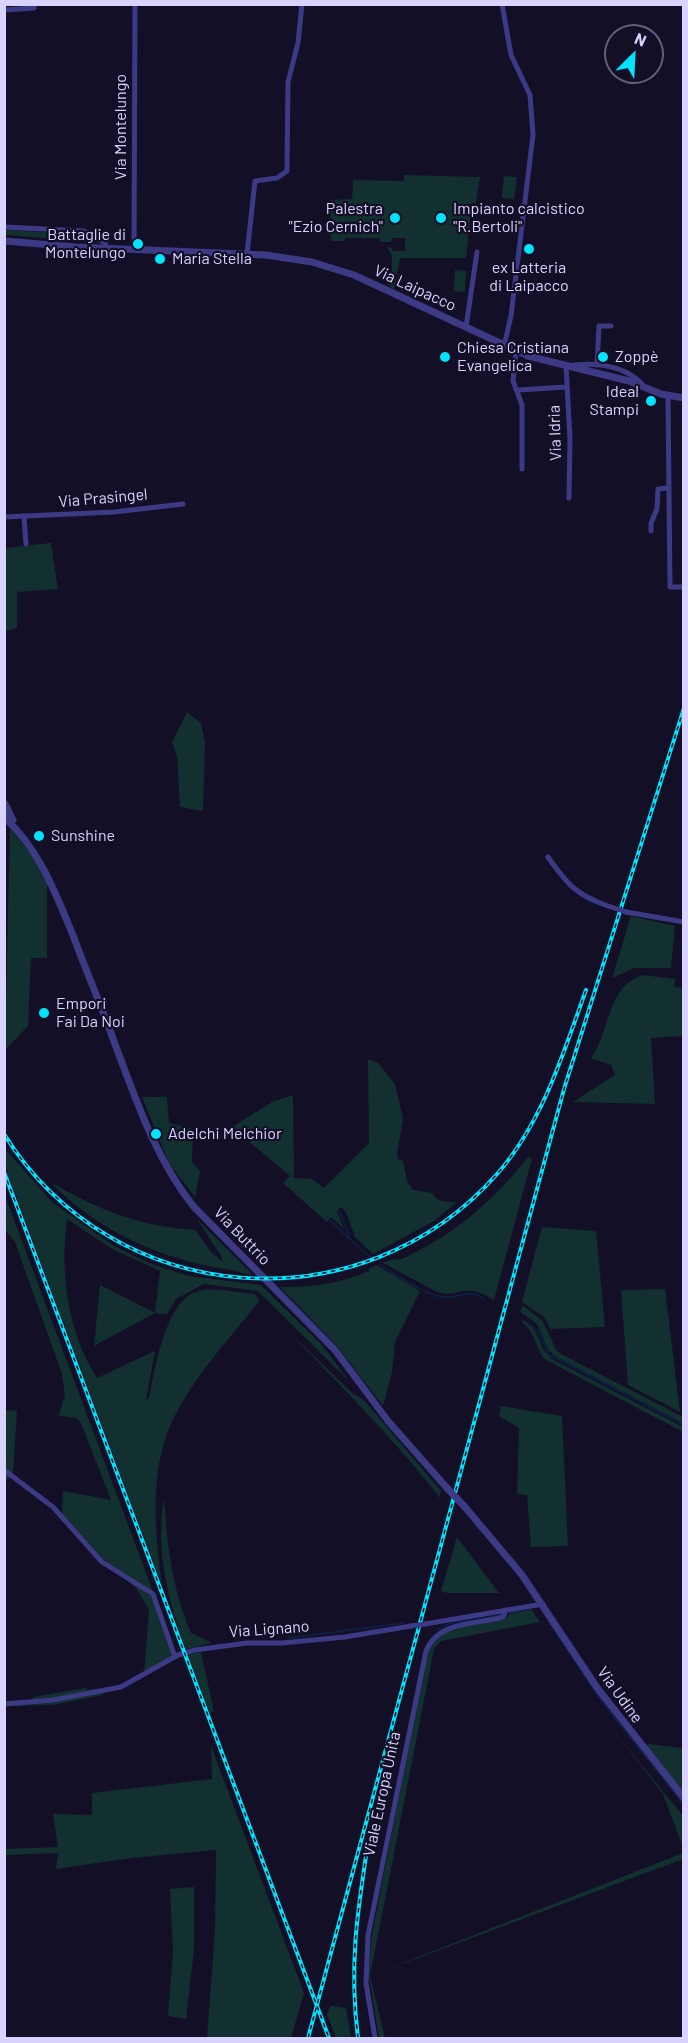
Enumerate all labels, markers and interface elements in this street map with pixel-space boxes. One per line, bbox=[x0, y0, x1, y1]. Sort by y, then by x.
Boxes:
north arrow bbox=[604, 24, 664, 84]
text: N bbox=[632, 28, 649, 50]
street label: Via Montelungo bbox=[111, 74, 131, 180]
place label: Palestra "Ezio Cernich" bbox=[289, 199, 383, 237]
place label: Impianto calcistico "R.Bertoli" bbox=[453, 199, 585, 237]
marker: Palestra "Ezio Cernich" bbox=[388, 211, 402, 225]
marker: Impianto calcistico "R.Bertoli" bbox=[434, 211, 448, 225]
place label: Battaglie di Montelungo bbox=[45, 225, 126, 263]
marker: Battaglie di Montelungo bbox=[131, 237, 145, 251]
marker: ex Latteria di Laipacco bbox=[522, 242, 536, 256]
place label: Maria Stella bbox=[172, 249, 252, 269]
marker: Maria Stella bbox=[153, 252, 167, 266]
place label: ex Latteria di Laipacco bbox=[489, 258, 569, 296]
street label: Via Laipacco bbox=[371, 261, 459, 315]
place label: Chiesa Cristiana Evangelica bbox=[457, 338, 569, 376]
place label: Zoppè bbox=[615, 347, 659, 367]
marker: Chiesa Cristiana Evangelica bbox=[438, 350, 452, 364]
marker: Zoppè bbox=[596, 350, 610, 364]
place label: Ideal Stampi bbox=[590, 382, 639, 420]
marker: Ideal Stampi bbox=[644, 394, 658, 408]
street label: Via Idria bbox=[544, 405, 566, 461]
street label: Via Prasingel bbox=[58, 485, 148, 511]
place label: Sunshine bbox=[51, 826, 115, 846]
marker: Sunshine bbox=[32, 829, 46, 843]
place label: Empori Fai Da Noi bbox=[56, 994, 125, 1032]
marker: Empori Fai Da Noi bbox=[37, 1006, 51, 1020]
place label: Adelchi Melchior bbox=[168, 1124, 282, 1144]
marker: Adelchi Melchior bbox=[149, 1127, 163, 1141]
street label: Via Buttrio bbox=[210, 1203, 274, 1269]
street label: Via Lignano bbox=[228, 1617, 310, 1641]
street label: Via Udine bbox=[593, 1663, 647, 1727]
street label: Viale Europa Unita bbox=[359, 1730, 405, 1858]

